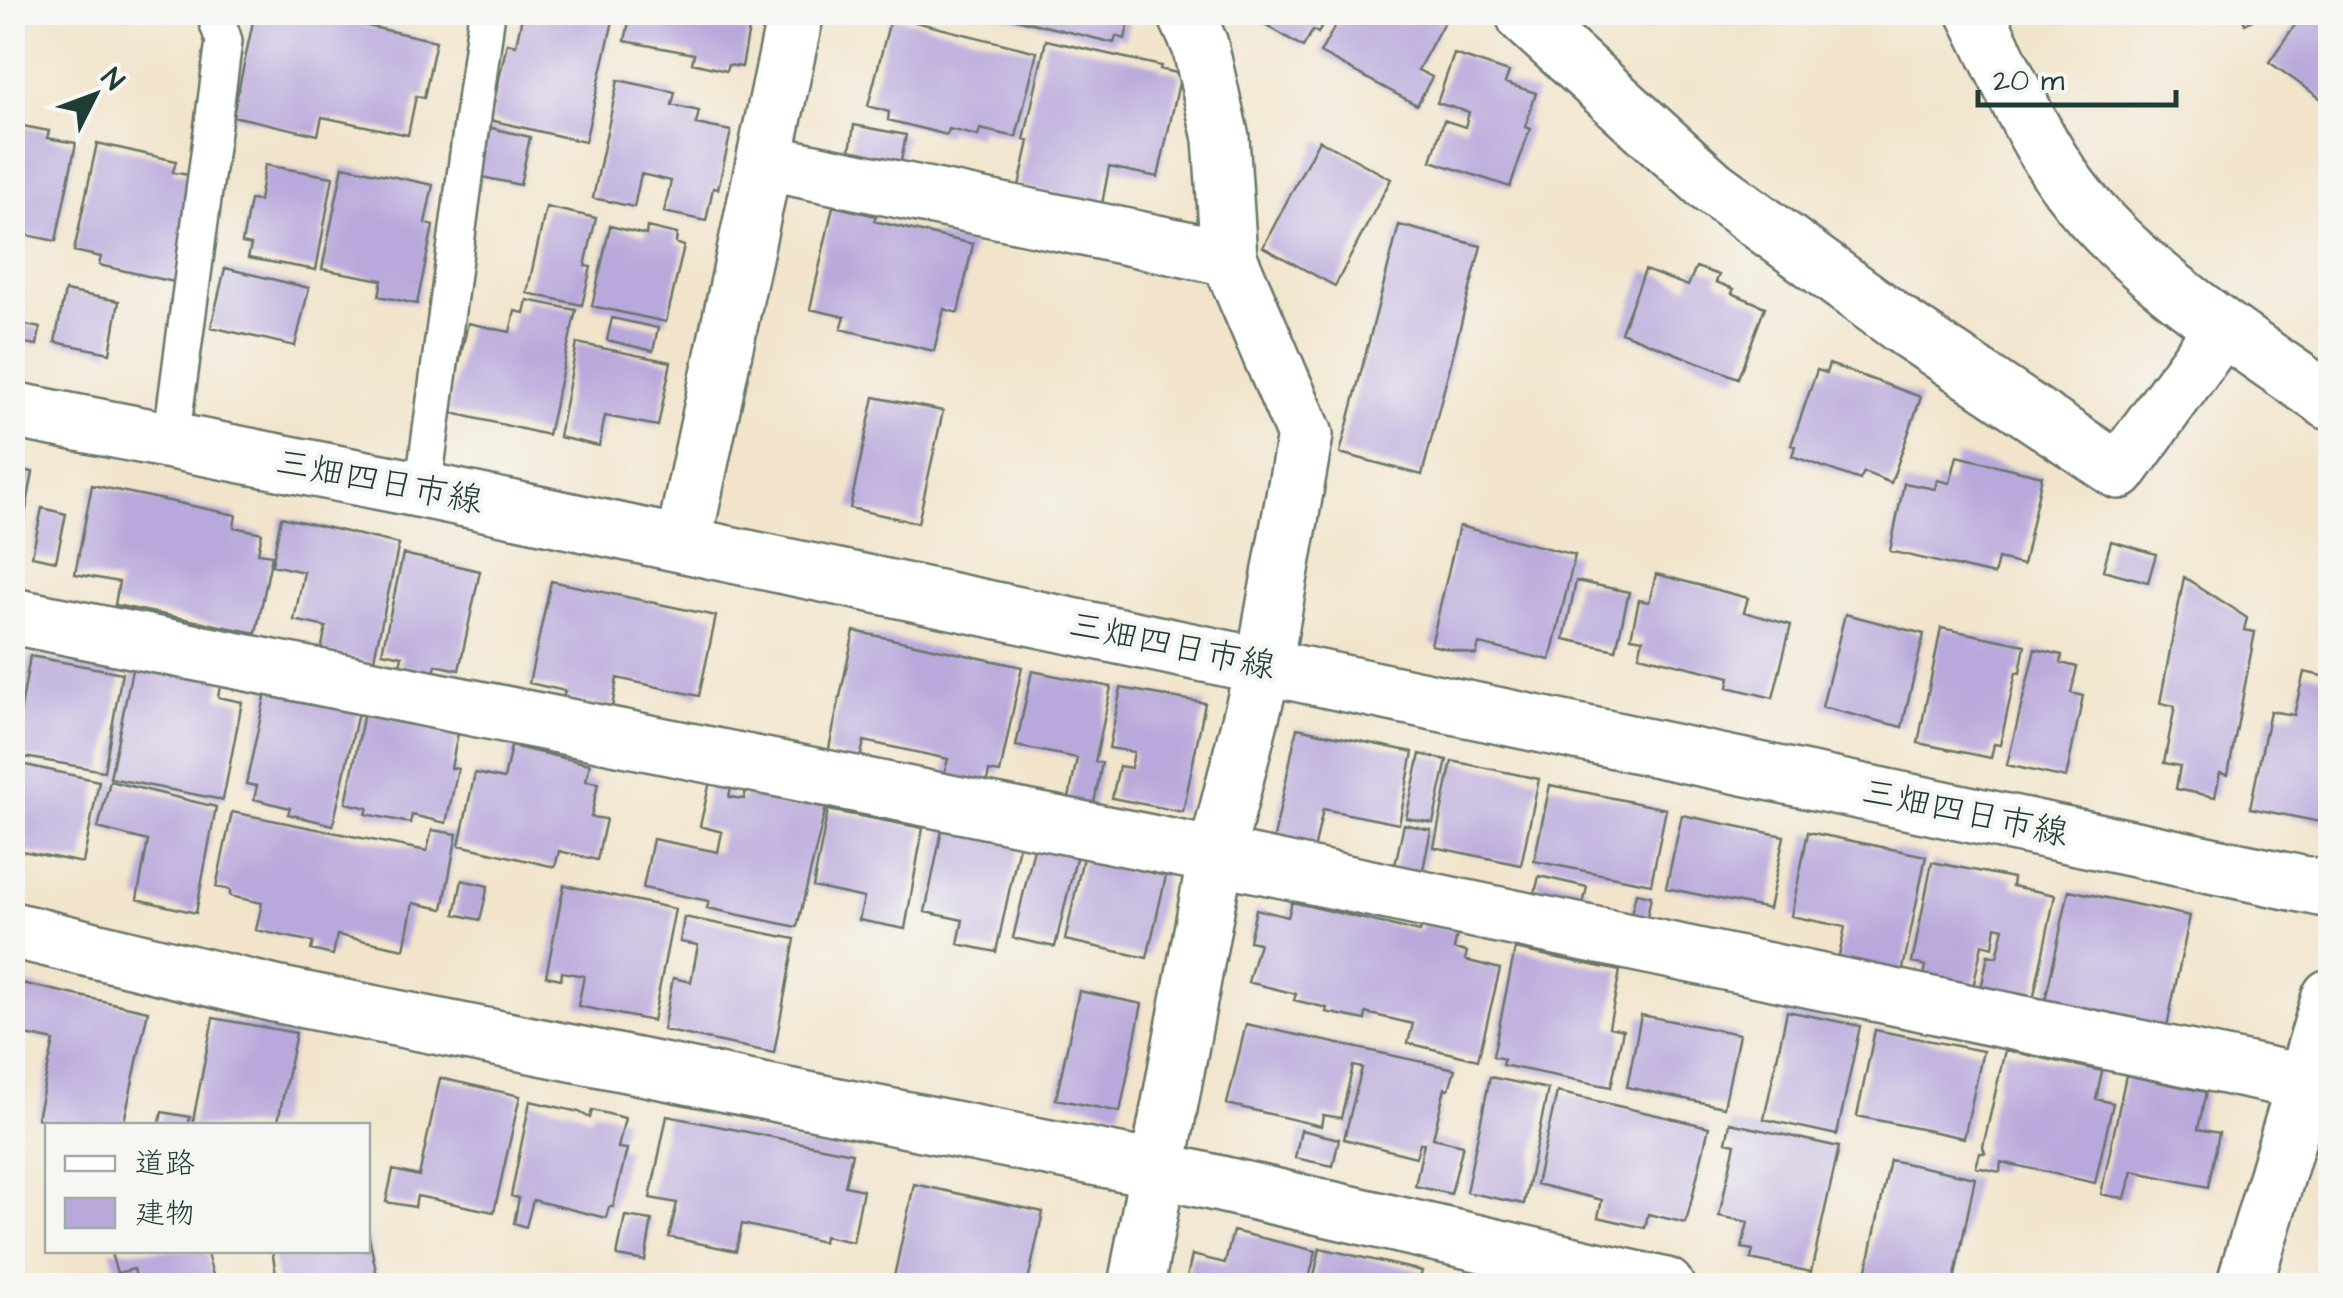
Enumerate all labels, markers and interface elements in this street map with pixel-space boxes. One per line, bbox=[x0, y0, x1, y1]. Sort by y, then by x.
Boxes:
north arrow bbox=[45, 45, 145, 145]
scale bar bbox=[1978, 45, 2176, 107]
text: N bbox=[92, 60, 133, 99]
text: 20 m bbox=[1993, 60, 2065, 102]
street label: 三畑四日市線 bbox=[271, 438, 487, 526]
street label: 三畑四日市線 bbox=[1064, 600, 1280, 692]
street label: 三畑四日市線 bbox=[1857, 767, 2073, 859]
legend bbox=[45, 1123, 370, 1253]
text: 道路 bbox=[135, 1143, 195, 1185]
text: 建物 bbox=[135, 1193, 195, 1235]

